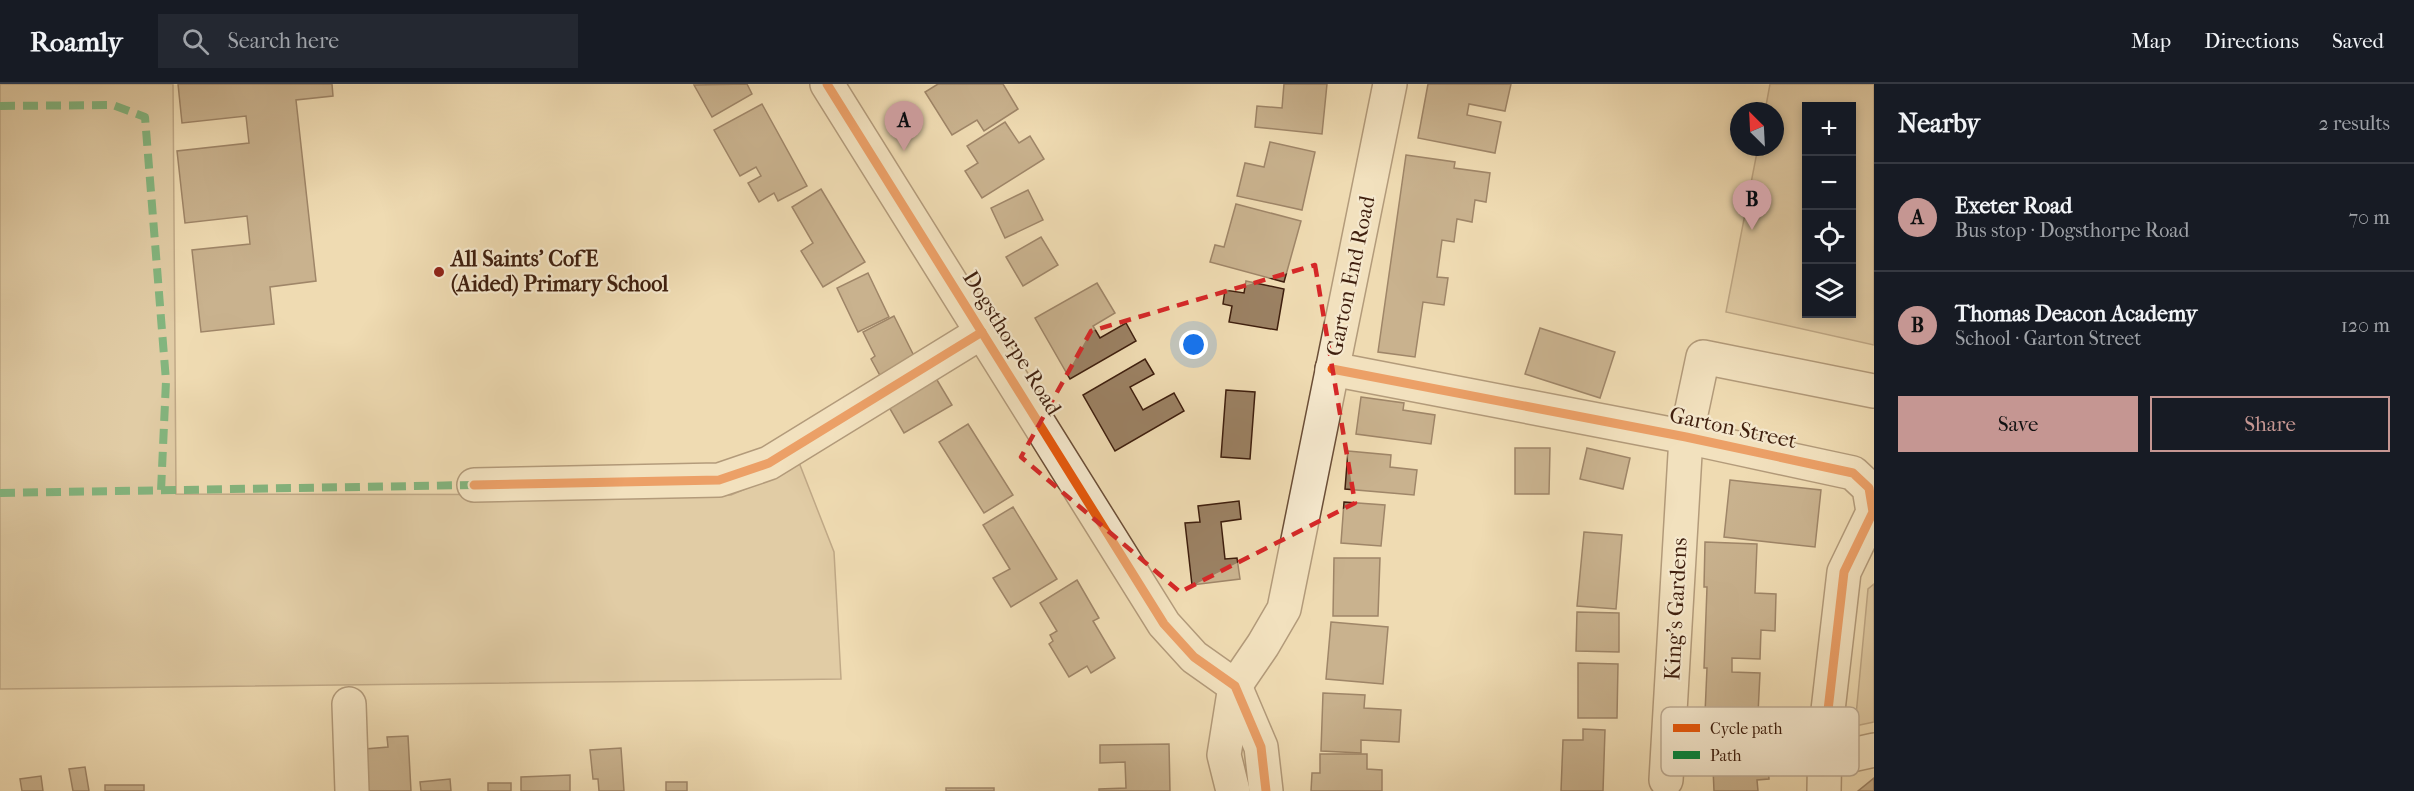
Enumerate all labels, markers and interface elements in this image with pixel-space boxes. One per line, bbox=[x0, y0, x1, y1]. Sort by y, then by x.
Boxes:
search box bbox=[158, 14, 578, 68]
text: Roamly bbox=[30, 25, 122, 58]
icon: search bbox=[179, 25, 212, 58]
text: Search here bbox=[227, 28, 339, 54]
text: Map bbox=[2131, 29, 2171, 53]
text: Directions bbox=[2204, 29, 2299, 53]
text: Saved bbox=[2332, 29, 2384, 53]
pin: A bbox=[884, 101, 924, 151]
north arrow bbox=[1730, 102, 1784, 156]
map controls bbox=[1802, 102, 1856, 318]
button: + bbox=[1802, 102, 1856, 156]
text: Nearby bbox=[1898, 108, 1980, 139]
text: 2 results bbox=[2319, 112, 2390, 135]
button: − bbox=[1802, 156, 1856, 210]
pin: B bbox=[1732, 180, 1772, 230]
street label: Garton End Road bbox=[1321, 192, 1381, 359]
text: Exeter Road bbox=[1955, 193, 2072, 219]
text: A bbox=[1911, 206, 1924, 229]
text: 70 m bbox=[2348, 206, 2390, 229]
button: locate bbox=[1802, 210, 1856, 264]
text: Bus stop · Dogsthorpe Road bbox=[1955, 219, 2189, 242]
place label: All Saints' CofE (Aided) Primary School bbox=[449, 246, 669, 297]
button: layers bbox=[1802, 264, 1856, 318]
marker: All Saints' CofE (Aided) Primary School bbox=[432, 265, 446, 279]
street label: Dogsthorpe Road bbox=[957, 266, 1067, 421]
text: Thomas Deacon Academy bbox=[1955, 301, 2197, 327]
text: B bbox=[1911, 314, 1924, 337]
text: 120 m bbox=[2341, 314, 2390, 337]
text: School · Garton Street bbox=[1955, 327, 2141, 350]
your location bbox=[1179, 330, 1208, 359]
button: Save bbox=[1898, 396, 2138, 452]
button: Share bbox=[2150, 396, 2390, 452]
street label: Garton Street bbox=[1667, 402, 1799, 454]
street label: King's Gardens bbox=[1659, 537, 1693, 681]
legend bbox=[1661, 707, 1859, 776]
text: Cycle path bbox=[1710, 719, 1782, 738]
text: Path bbox=[1710, 746, 1742, 765]

